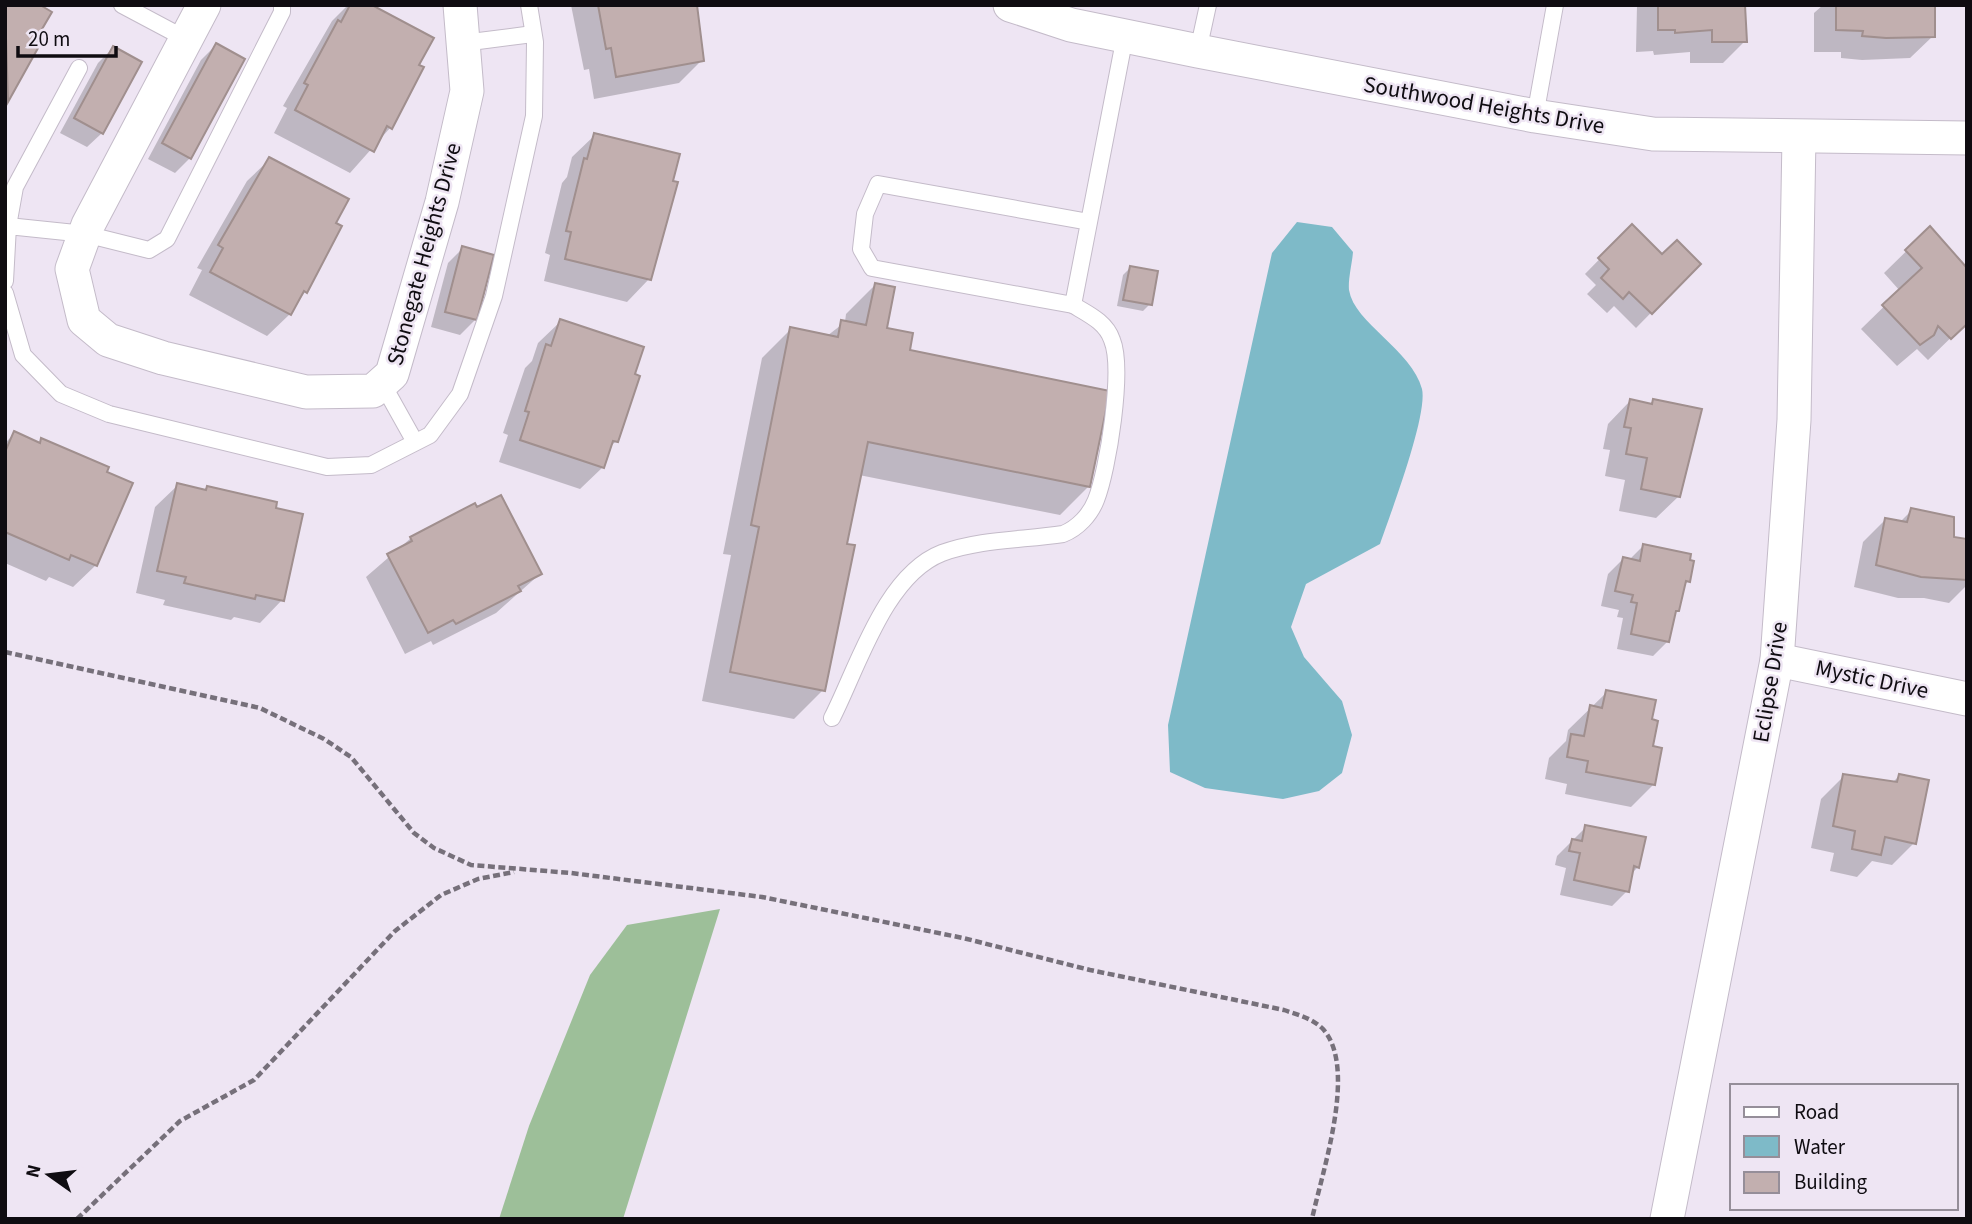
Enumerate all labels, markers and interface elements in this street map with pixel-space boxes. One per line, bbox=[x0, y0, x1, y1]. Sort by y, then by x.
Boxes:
scale bar bbox=[18, 14, 116, 58]
text: 20 m bbox=[28, 24, 70, 54]
street label: Southwood Heights Drive bbox=[1361, 68, 1607, 142]
street label: Stonegate Heights Drive bbox=[378, 139, 470, 369]
street label: Eclipse Drive bbox=[1744, 619, 1796, 745]
street label: Mystic Drive bbox=[1812, 651, 1932, 707]
legend bbox=[1730, 1084, 1958, 1210]
text: Road bbox=[1794, 1097, 1839, 1127]
text: Water bbox=[1794, 1132, 1846, 1162]
north arrow bbox=[14, 1140, 84, 1210]
text: N bbox=[19, 1162, 49, 1181]
text: Building bbox=[1794, 1167, 1868, 1197]

